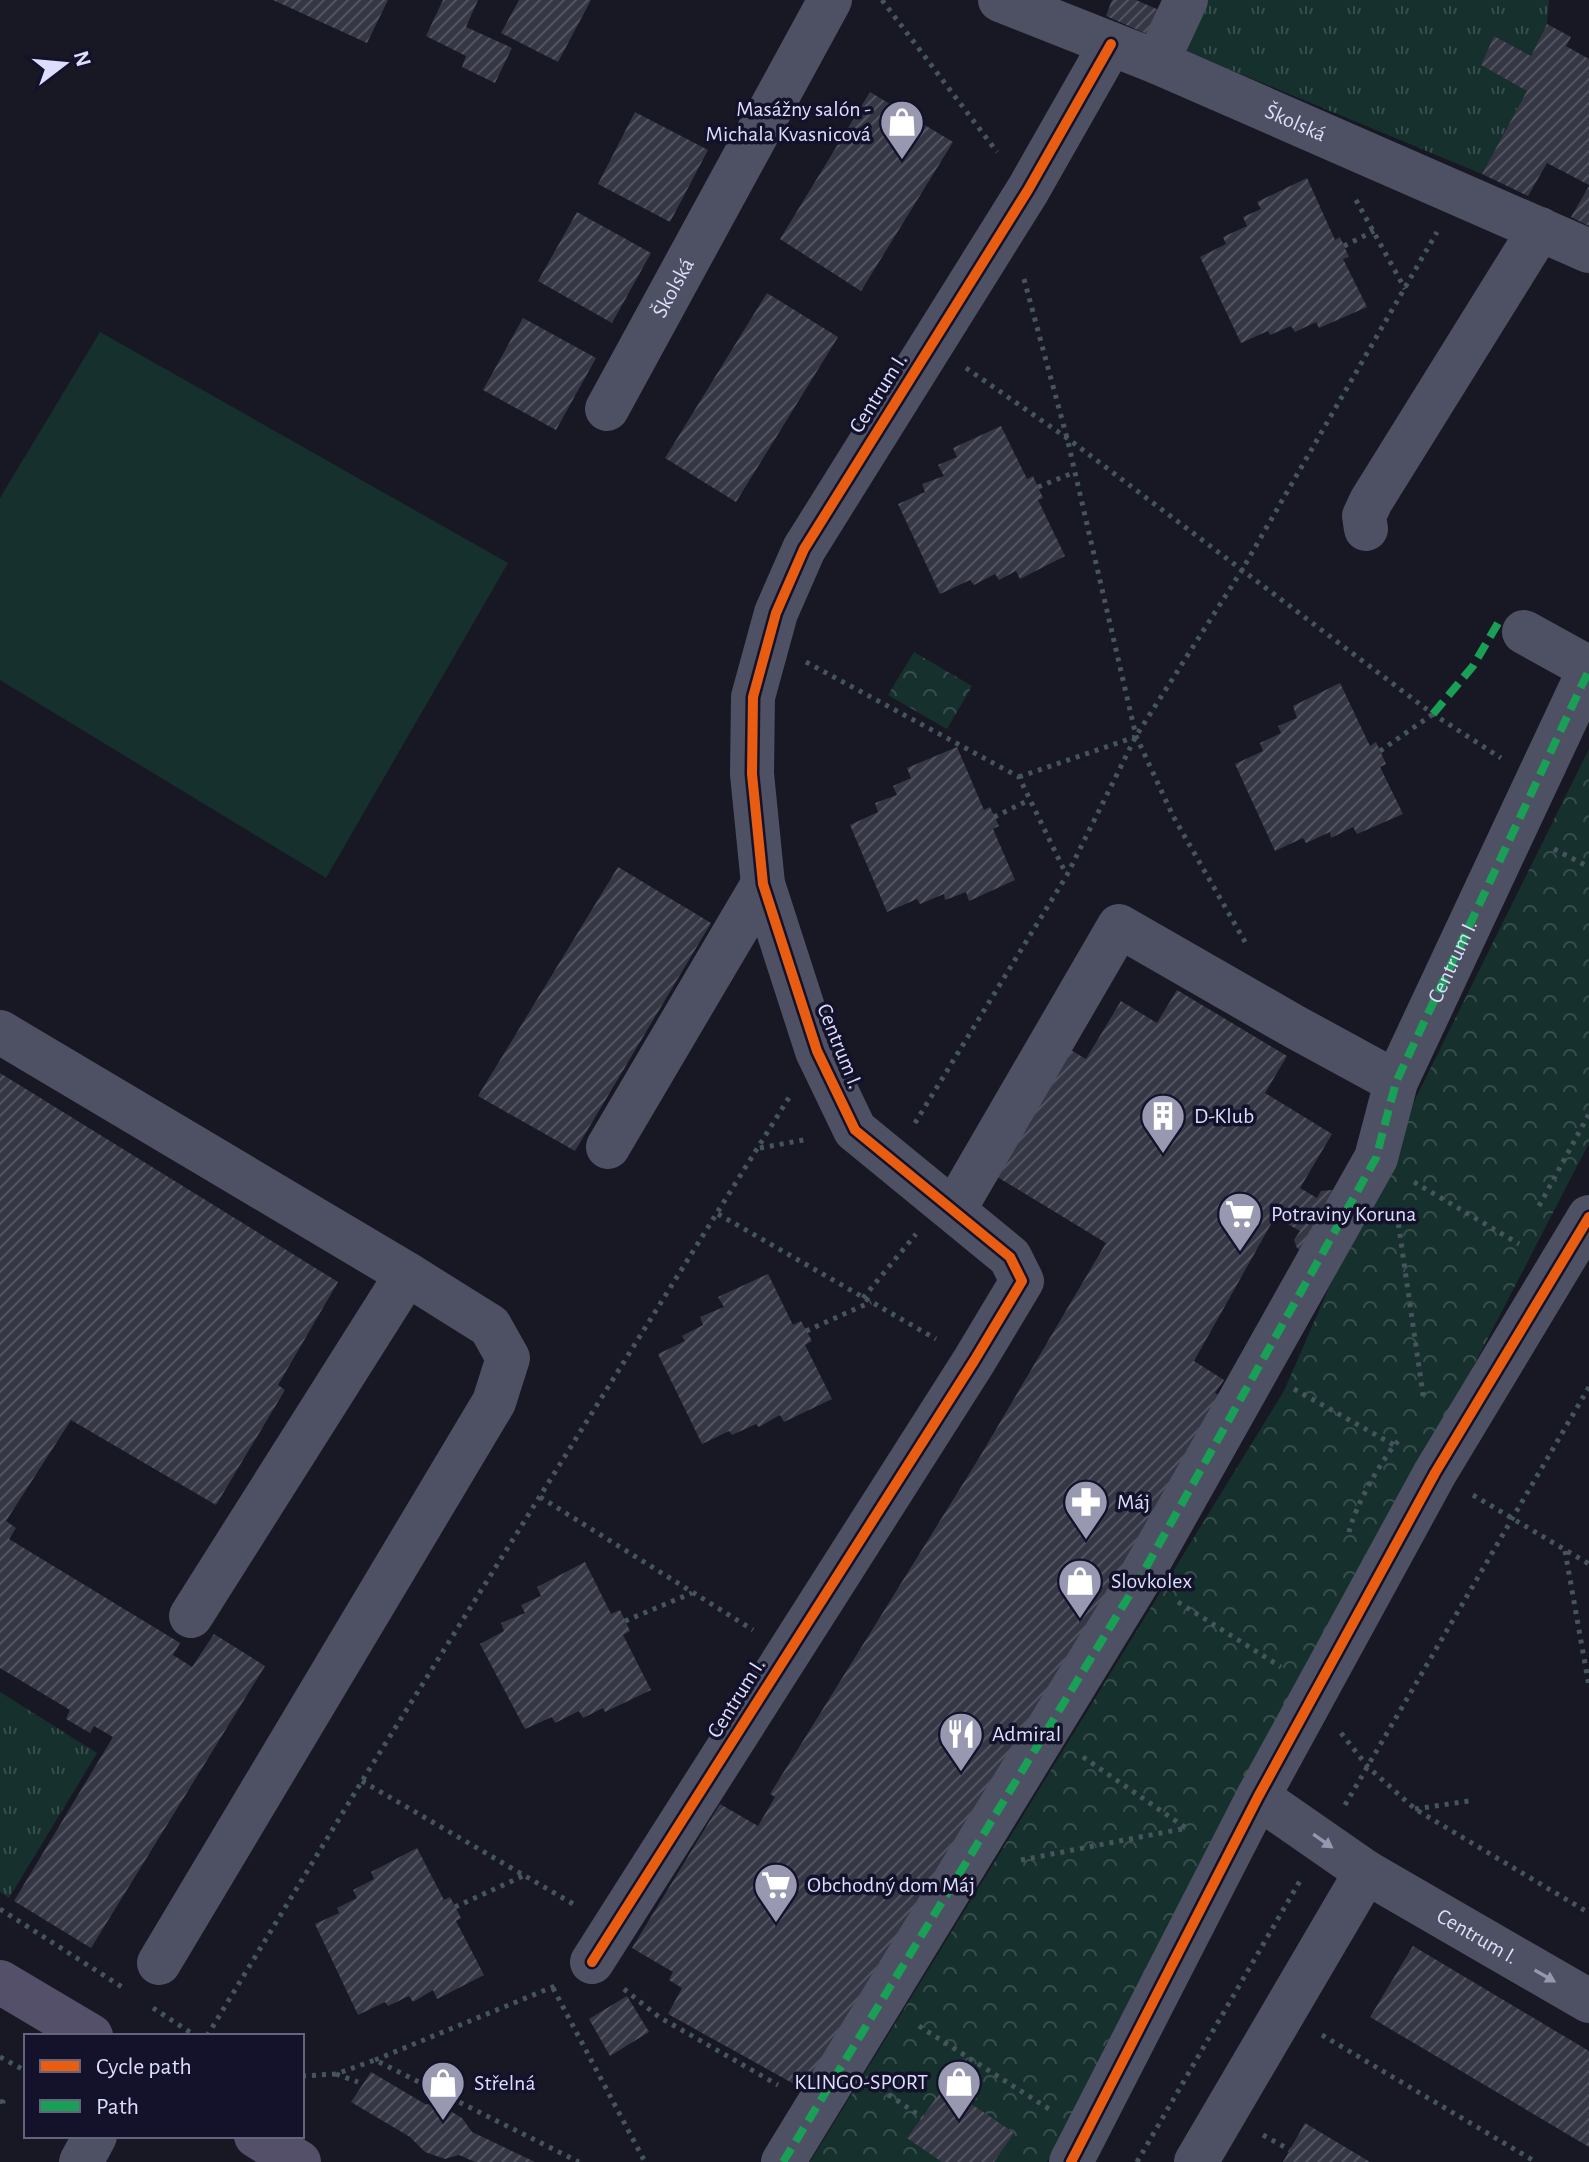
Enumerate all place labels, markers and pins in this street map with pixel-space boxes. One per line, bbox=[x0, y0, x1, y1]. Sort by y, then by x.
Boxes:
place label: Masážny salón - Michala Kvasnicová bbox=[706, 98, 871, 145]
shop icon: Masážny salón - Michala Kvasnicová bbox=[878, 98, 926, 161]
building icon: D-Klub bbox=[1139, 1092, 1187, 1155]
place label: D-Klub bbox=[1194, 1105, 1254, 1127]
supermarket icon: Potraviny Koruna bbox=[1216, 1190, 1264, 1253]
place label: Potraviny Koruna bbox=[1271, 1203, 1416, 1225]
pharmacy icon: Máj bbox=[1062, 1478, 1110, 1541]
place label: Máj bbox=[1117, 1491, 1150, 1513]
shop icon: Slovkolex bbox=[1056, 1557, 1104, 1620]
place label: Slovkolex bbox=[1111, 1570, 1192, 1592]
restaurant icon: Admiral bbox=[937, 1710, 985, 1773]
place label: Admiral bbox=[992, 1723, 1061, 1745]
supermarket icon: Obchodný dom Máj bbox=[752, 1861, 800, 1924]
place label: Obchodný dom Máj bbox=[807, 1874, 975, 1896]
shop icon: KLINGO-SPORT bbox=[935, 2058, 983, 2121]
shop icon: Střelná bbox=[419, 2059, 467, 2122]
place label: KLINGO-SPORT bbox=[794, 2071, 928, 2093]
place label: Střelná bbox=[474, 2072, 536, 2094]

